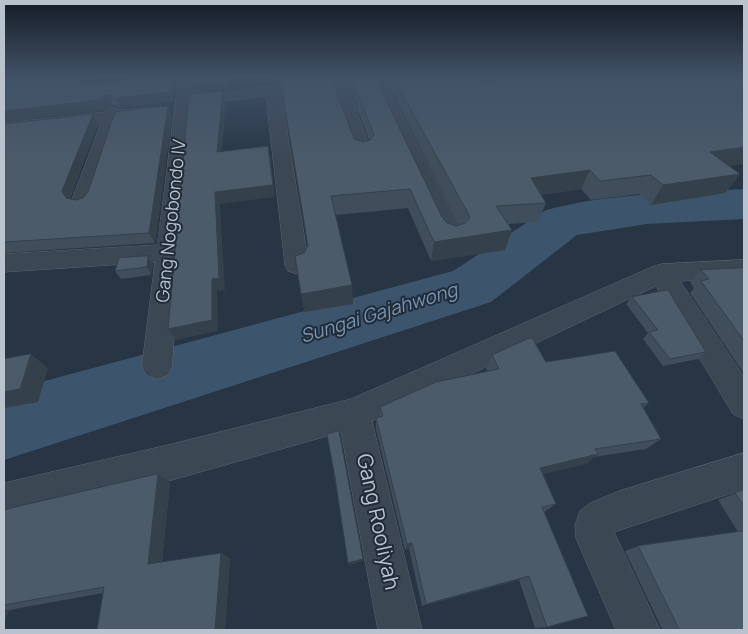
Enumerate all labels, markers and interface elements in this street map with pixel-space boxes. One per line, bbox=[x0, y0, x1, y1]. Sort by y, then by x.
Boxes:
street label: Gang Nogobondo IV bbox=[153, 138, 191, 304]
water label: Sungai Gajahwong bbox=[298, 279, 460, 349]
street label: Gang Rooliyah bbox=[350, 452, 404, 592]

